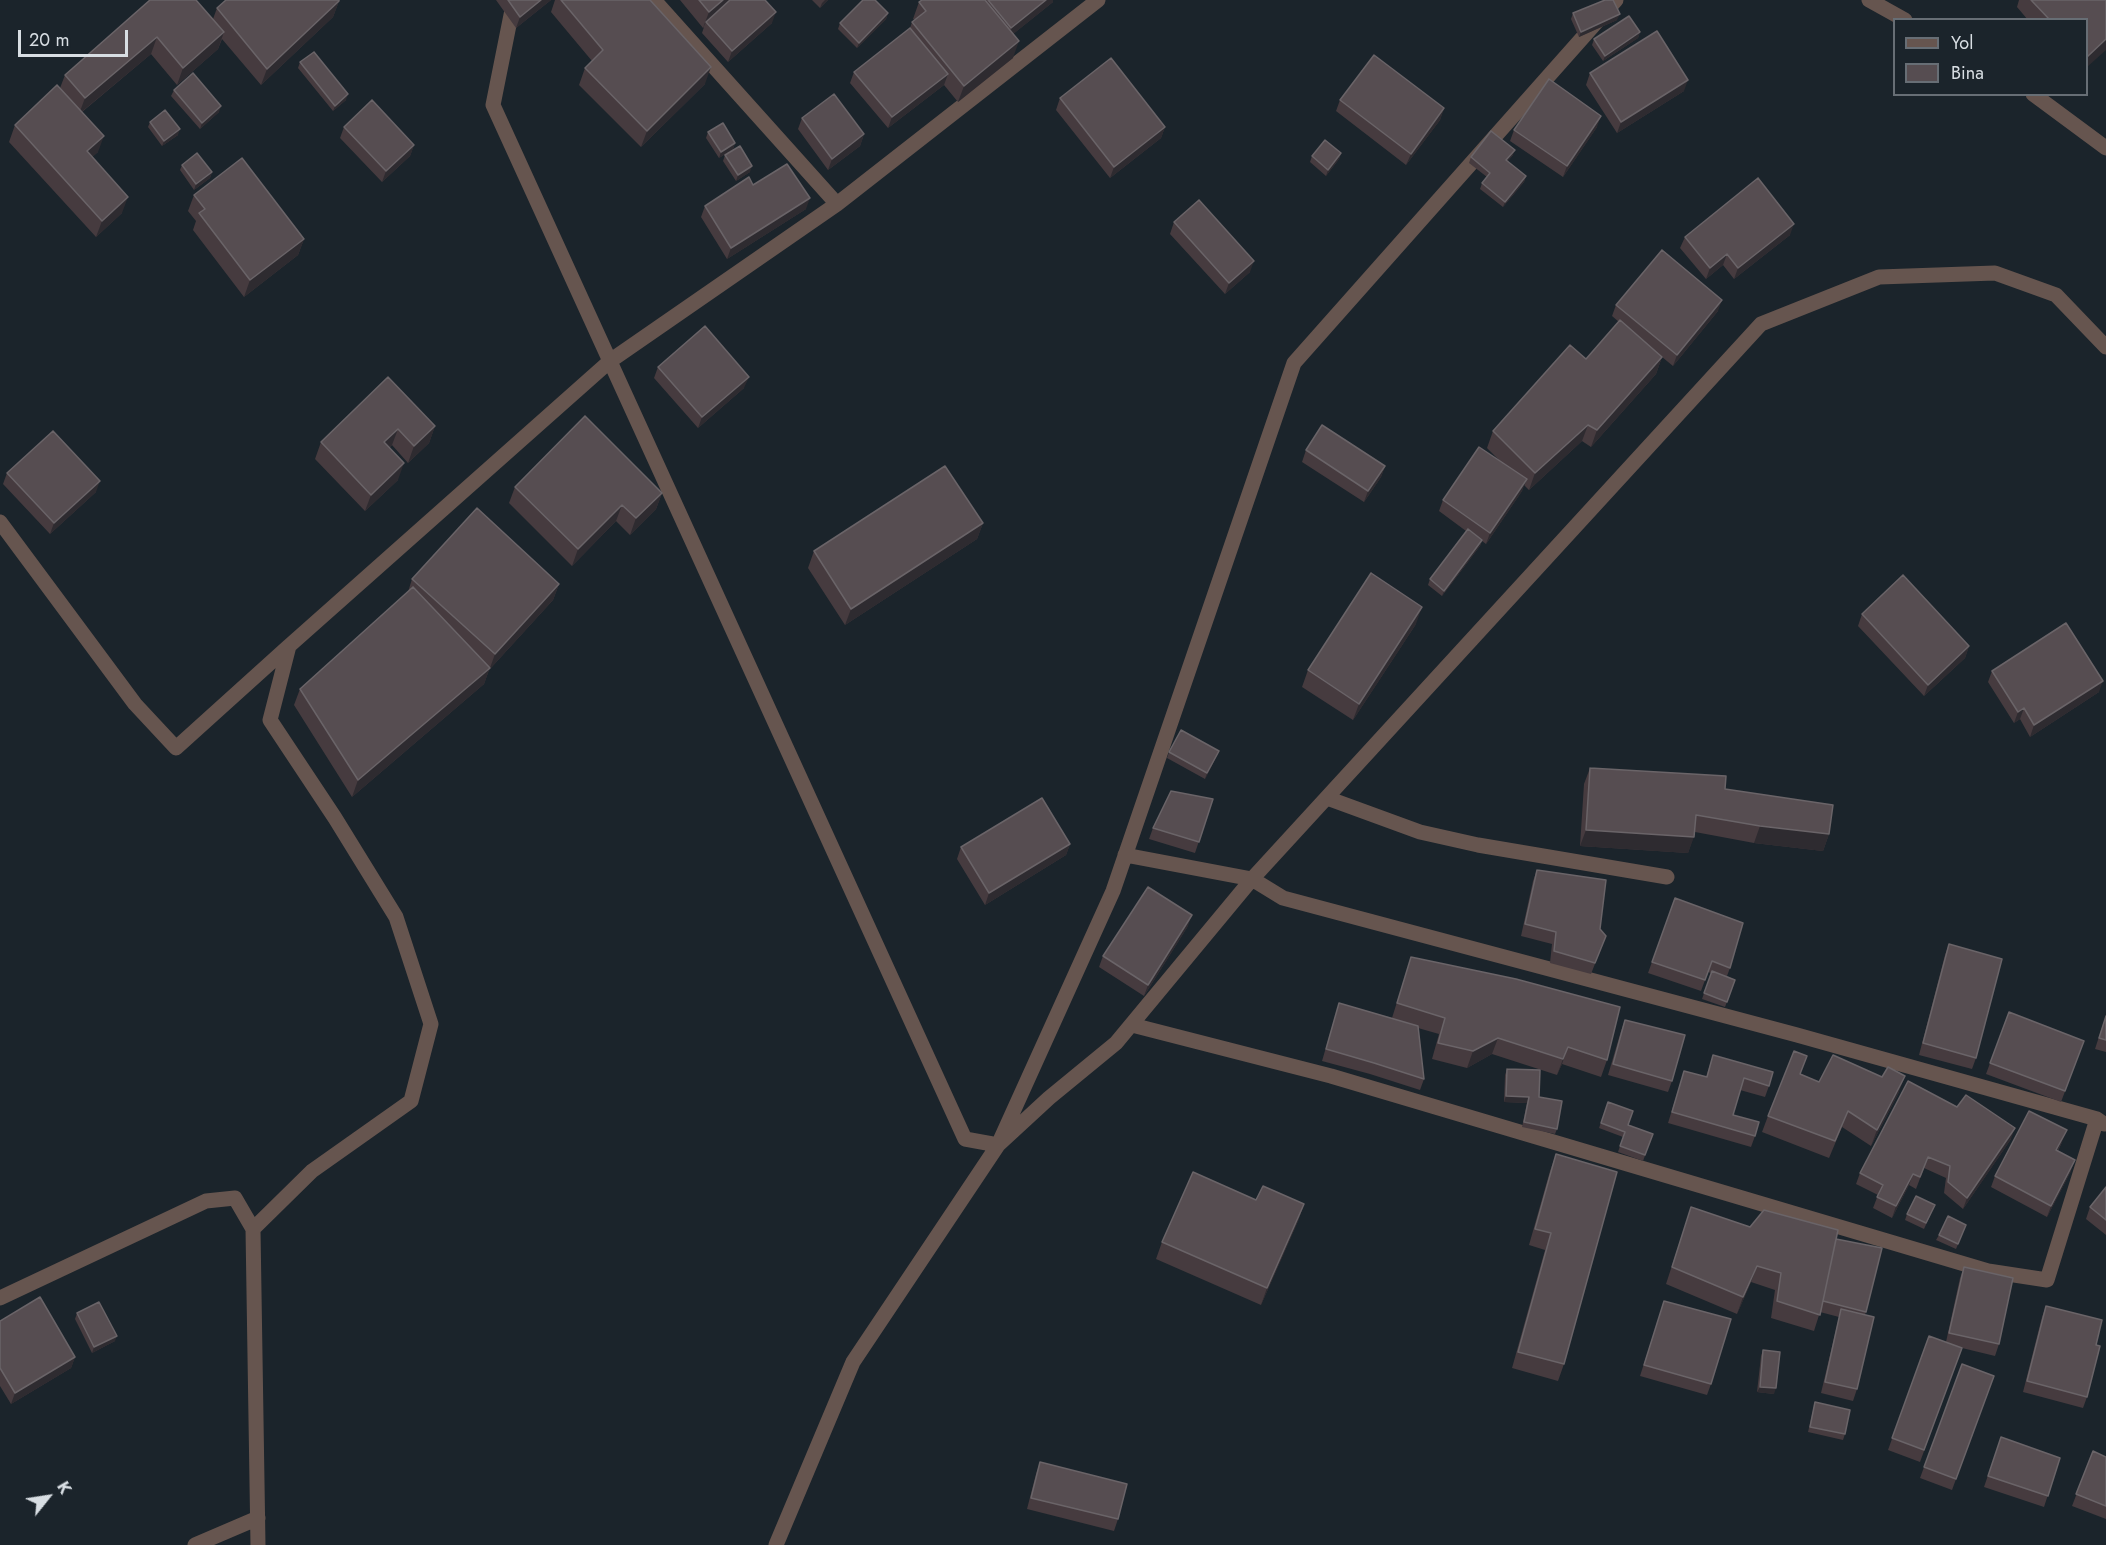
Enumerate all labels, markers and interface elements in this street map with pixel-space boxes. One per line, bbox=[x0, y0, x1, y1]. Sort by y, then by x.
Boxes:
scale bar bbox=[21, 18, 130, 56]
legend bbox=[1893, 18, 2088, 96]
text: 20 m bbox=[29, 27, 69, 53]
text: Yol bbox=[1951, 30, 1973, 56]
text: Bina bbox=[1951, 60, 1984, 86]
north arrow bbox=[18, 1467, 78, 1527]
text: K bbox=[51, 1477, 77, 1498]

